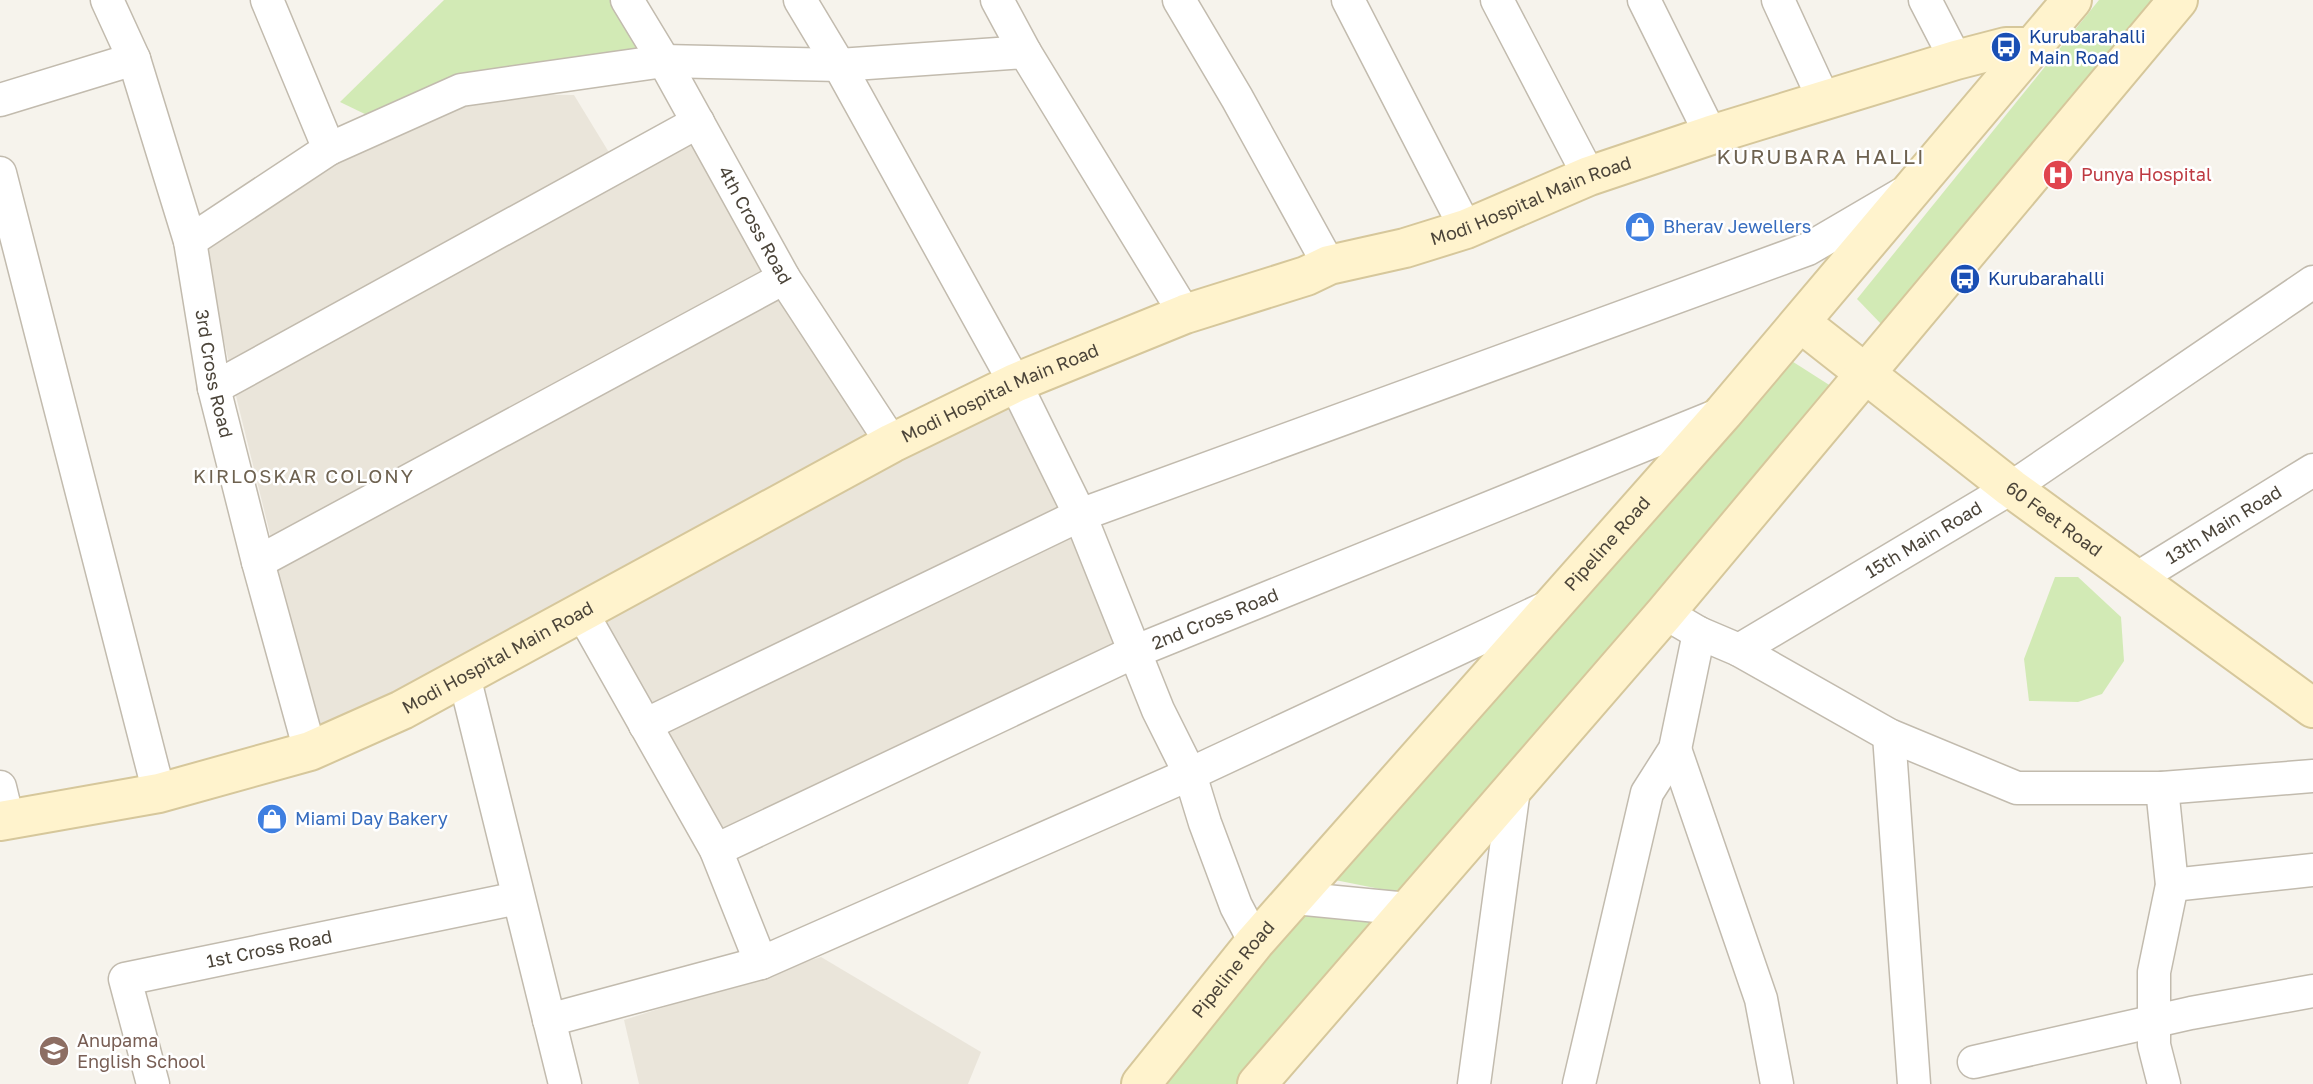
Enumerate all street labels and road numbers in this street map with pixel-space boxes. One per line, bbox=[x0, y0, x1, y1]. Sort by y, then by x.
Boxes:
street label: Modi Hospital Main Road bbox=[1428, 151, 1634, 249]
street label: 4th Cross Road bbox=[714, 162, 797, 288]
street label: 3rd Cross Road bbox=[191, 308, 238, 440]
street label: Modi Hospital Main Road bbox=[897, 338, 1102, 447]
street label: 60 Feet Road bbox=[2002, 476, 2107, 561]
street label: 13th Main Road bbox=[2161, 480, 2285, 568]
street label: Pipeline Road bbox=[1559, 491, 1654, 595]
street label: 15th Main Road bbox=[1861, 496, 1986, 582]
street label: 2nd Cross Road bbox=[1148, 583, 1281, 654]
street label: Modi Hospital Main Road bbox=[398, 596, 597, 718]
street label: Pipeline Road bbox=[1186, 916, 1279, 1022]
street label: 1st Cross Road bbox=[204, 925, 334, 972]

